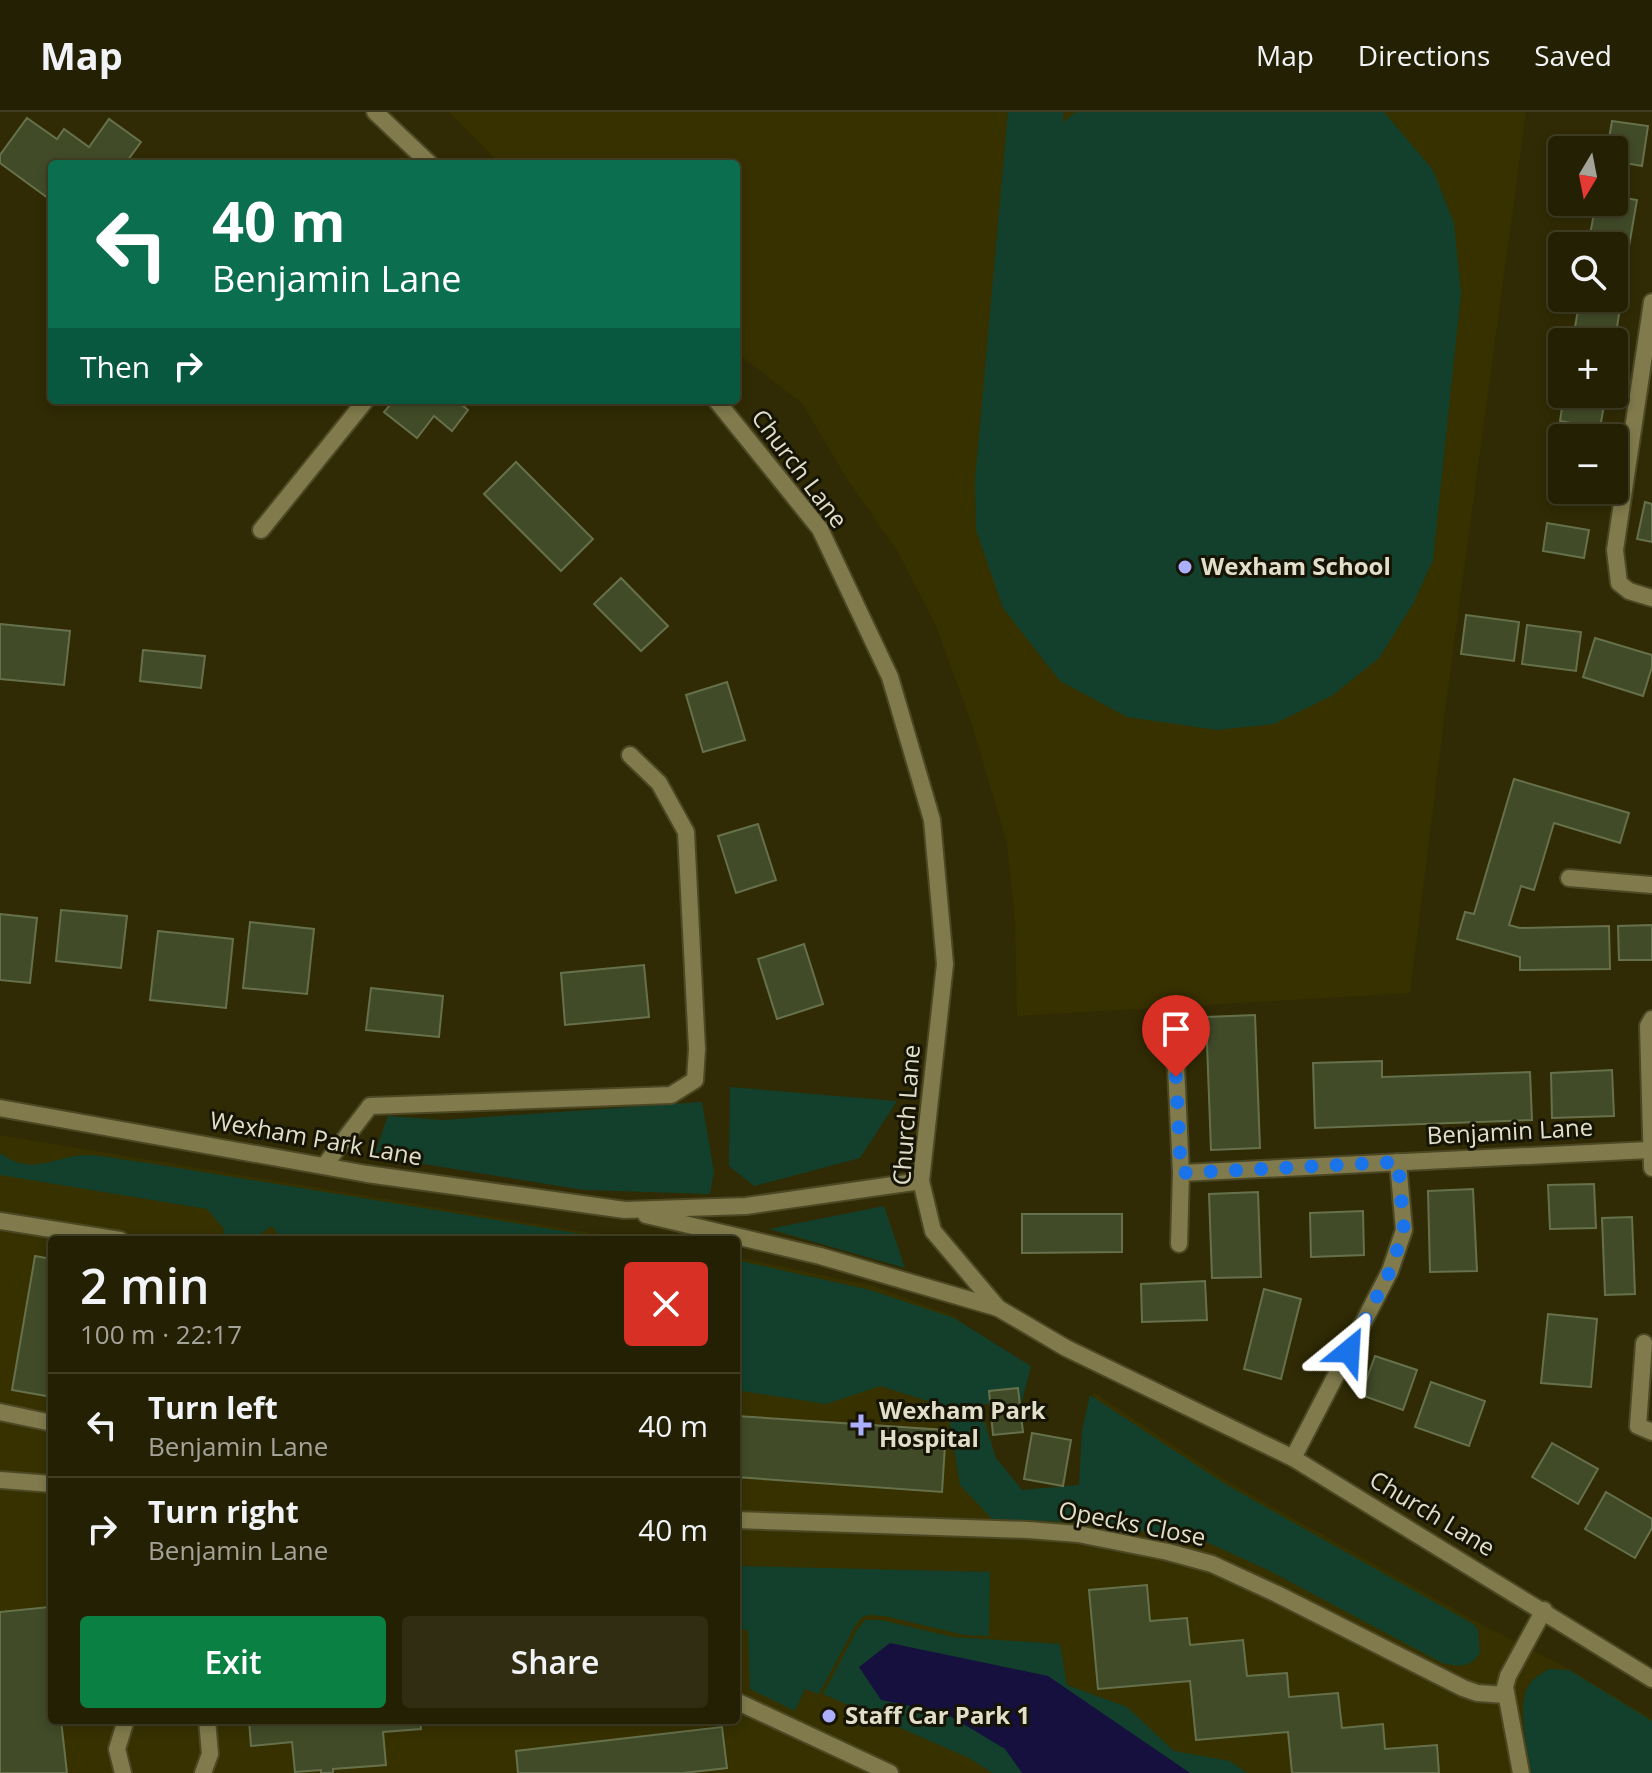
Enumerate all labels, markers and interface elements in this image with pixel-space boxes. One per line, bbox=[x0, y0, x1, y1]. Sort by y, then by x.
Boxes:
text: Map bbox=[40, 29, 123, 81]
text: Map bbox=[1256, 36, 1314, 74]
text: Directions bbox=[1358, 36, 1490, 74]
text: Saved bbox=[1534, 36, 1612, 74]
north arrow bbox=[1548, 136, 1628, 216]
map controls bbox=[1548, 136, 1628, 504]
text: 40 m bbox=[212, 182, 346, 258]
icon: left bbox=[80, 192, 184, 296]
button: search bbox=[1548, 232, 1628, 312]
text: Benjamin Lane bbox=[212, 254, 462, 303]
button: + bbox=[1548, 328, 1628, 408]
icon: right bbox=[166, 344, 210, 388]
text: Then bbox=[80, 346, 150, 387]
street label: Church Lane bbox=[745, 402, 856, 534]
button: − bbox=[1548, 424, 1628, 504]
place label: Wexham School bbox=[1201, 549, 1391, 582]
marker: Wexham School bbox=[1176, 558, 1194, 576]
pin bbox=[1142, 995, 1210, 1077]
icon: arrive bbox=[1154, 1007, 1198, 1051]
street label: Church Lane bbox=[884, 1043, 927, 1186]
street label: Wexham Park Lane bbox=[207, 1103, 425, 1172]
street label: Benjamin Lane bbox=[1426, 1110, 1594, 1151]
text: 2 min bbox=[80, 1253, 210, 1318]
button: close bbox=[624, 1262, 708, 1346]
position arrow bbox=[1307, 1309, 1391, 1393]
text: 100 m · 22:17 bbox=[80, 1316, 242, 1352]
text: Turn left bbox=[148, 1387, 278, 1428]
place label: Wexham Park Hospital bbox=[879, 1393, 1046, 1454]
icon: left bbox=[80, 1403, 124, 1447]
text: 40 m bbox=[638, 1405, 708, 1446]
marker: Wexham Park Hospital bbox=[850, 1414, 872, 1436]
text: Benjamin Lane bbox=[148, 1428, 328, 1464]
street label: Church Lane bbox=[1364, 1462, 1502, 1563]
text: Turn right bbox=[148, 1491, 299, 1532]
street label: Opecks Close bbox=[1056, 1492, 1209, 1553]
icon: right bbox=[80, 1507, 124, 1551]
text: 40 m bbox=[638, 1509, 708, 1550]
text: Benjamin Lane bbox=[148, 1532, 328, 1568]
button: Exit bbox=[80, 1616, 386, 1708]
button: Share bbox=[402, 1616, 708, 1708]
place label: Staff Car Park 1 bbox=[845, 1698, 1030, 1731]
marker: Staff Car Park 1 bbox=[820, 1707, 838, 1725]

